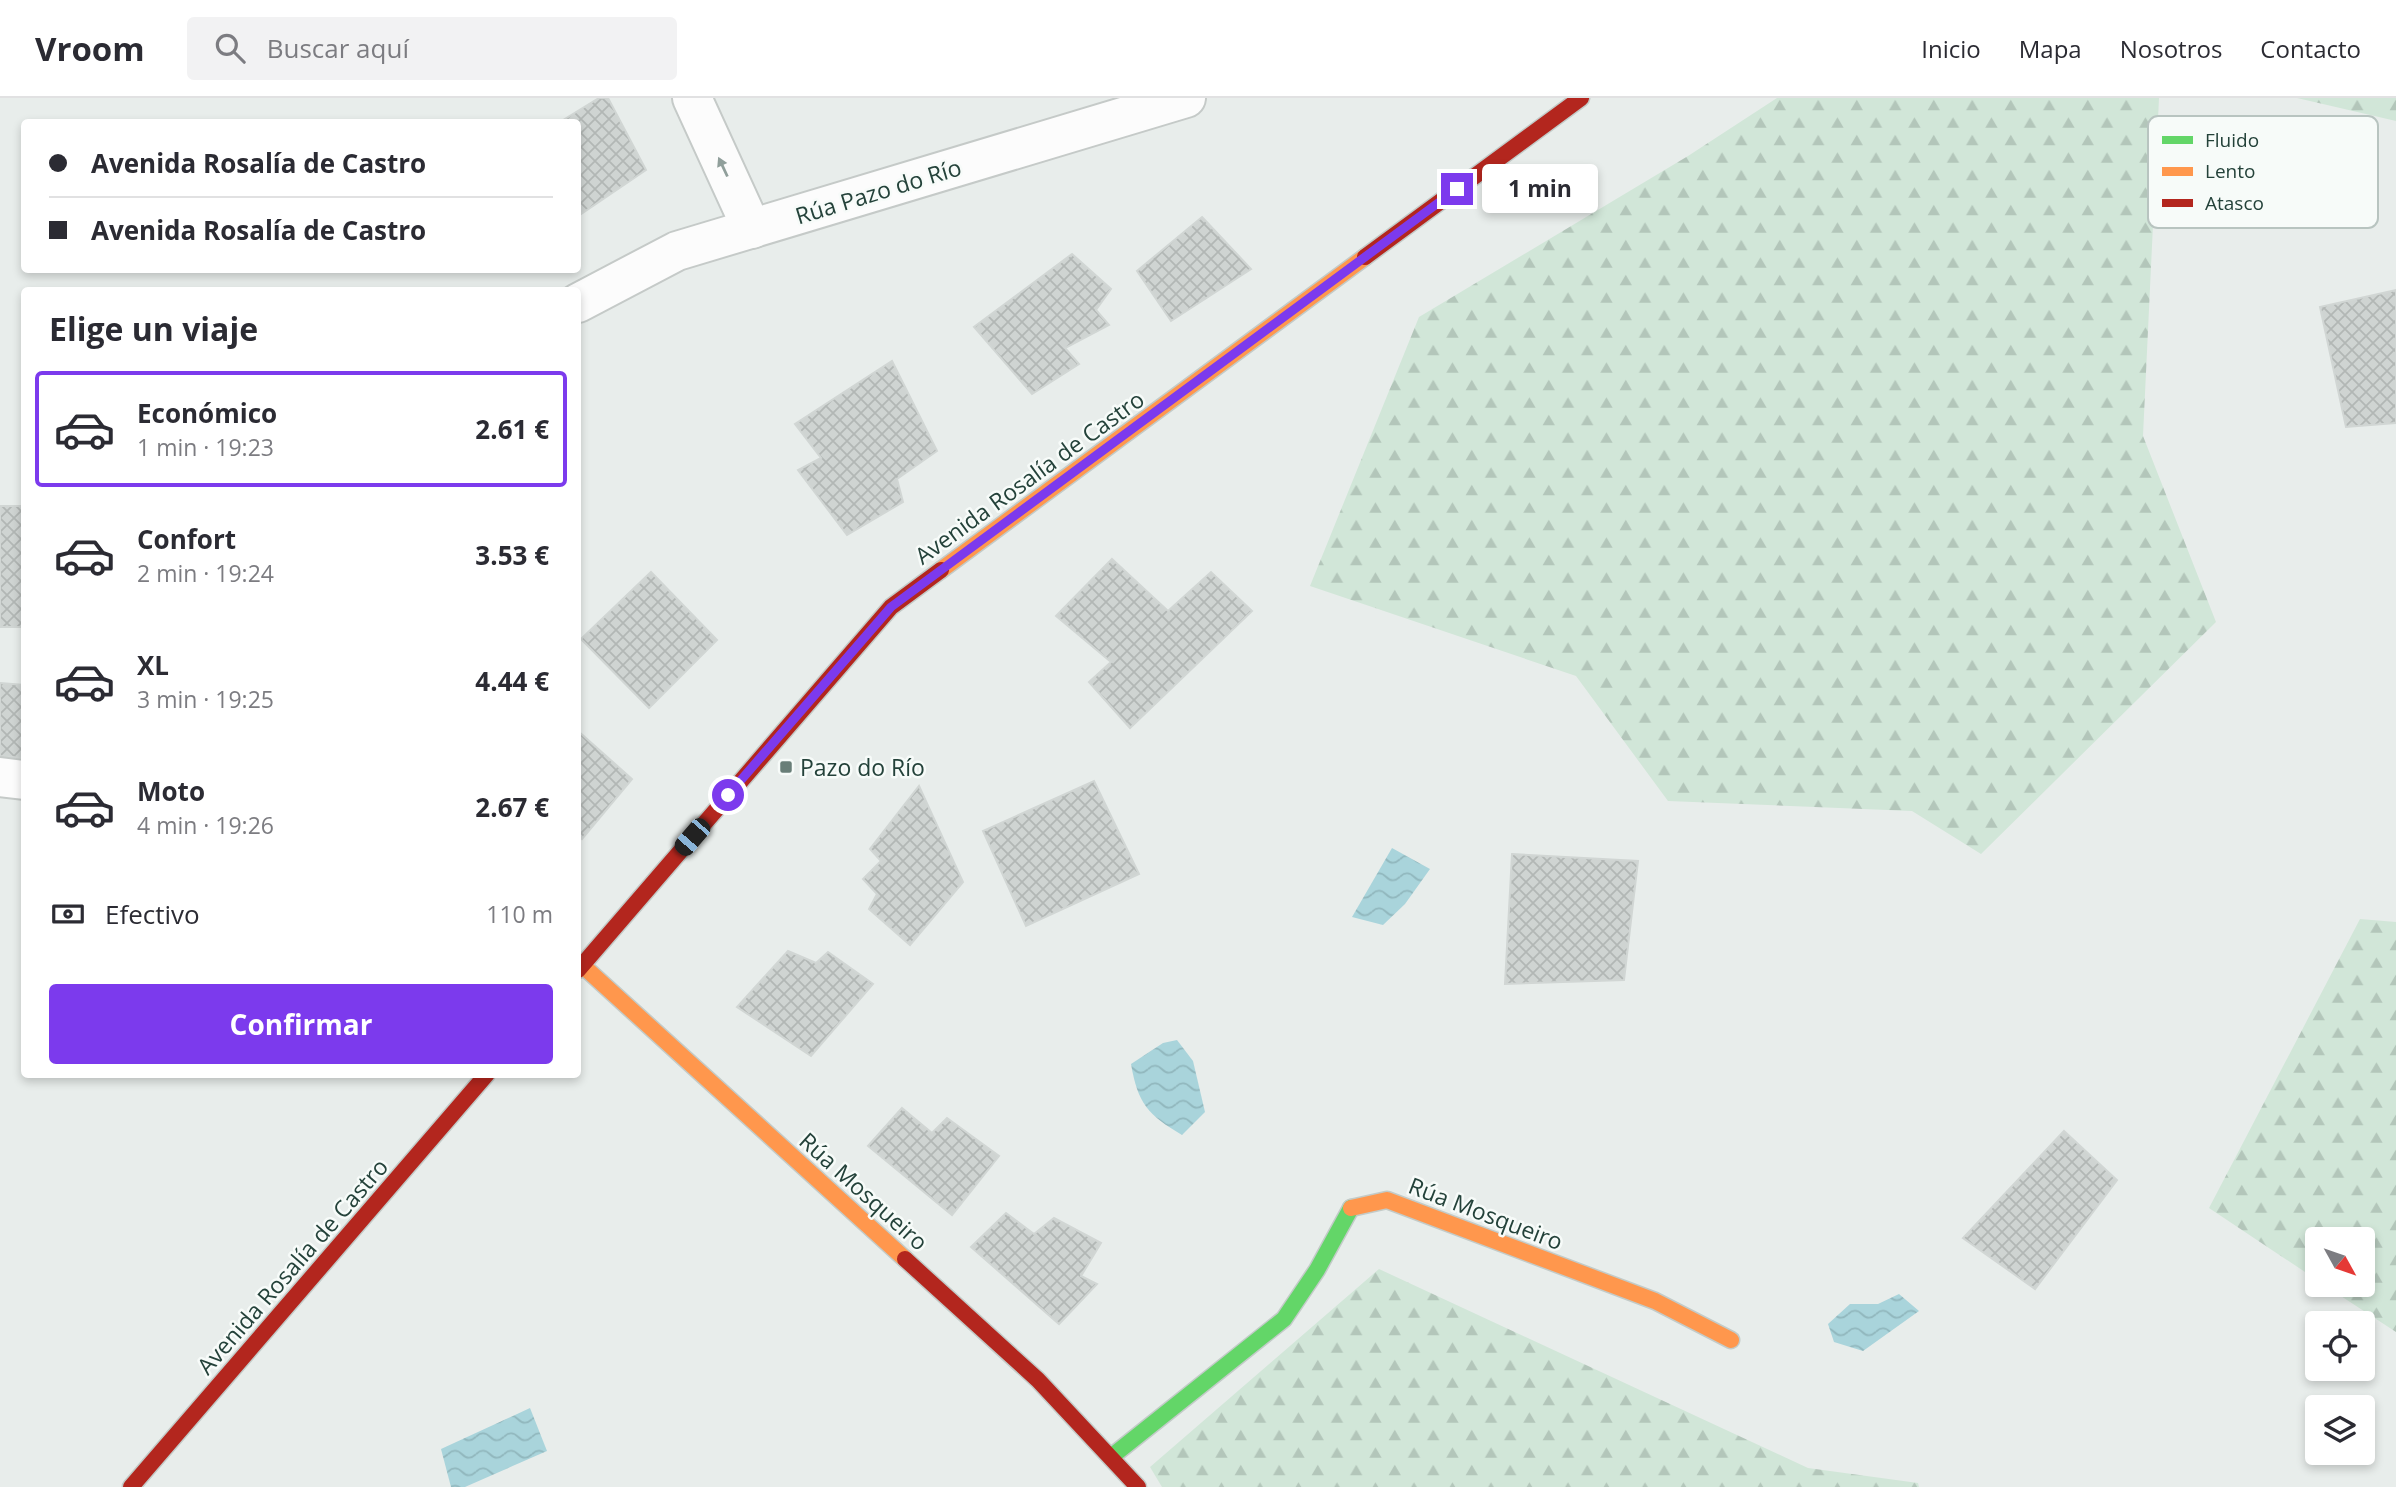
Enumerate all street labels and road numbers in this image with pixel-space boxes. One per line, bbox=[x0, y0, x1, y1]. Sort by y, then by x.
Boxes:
street label: Rúa Pazo do Río bbox=[791, 151, 965, 231]
street label: Avenida Rosalía de Castro bbox=[908, 383, 1150, 571]
street label: Rúa Mosqueiro bbox=[793, 1125, 935, 1257]
street label: Avenida Rosalía de Castro bbox=[189, 1151, 395, 1381]
street label: Rúa Mosqueiro bbox=[1404, 1169, 1568, 1257]

